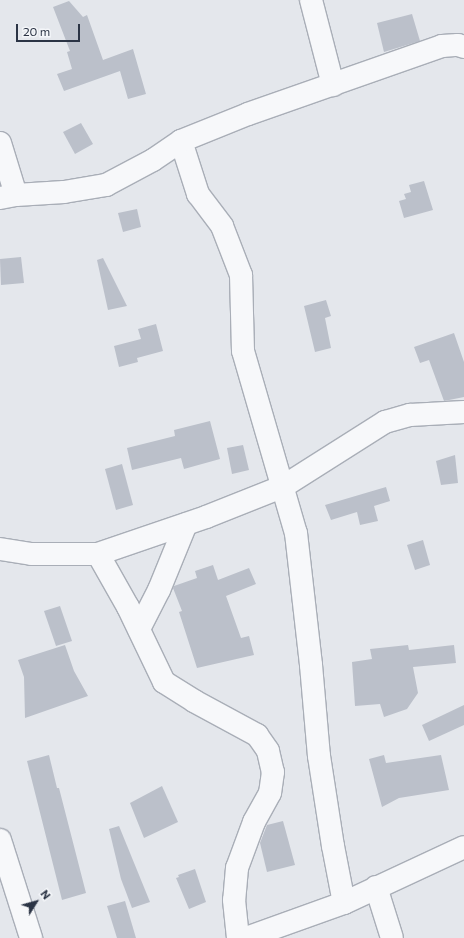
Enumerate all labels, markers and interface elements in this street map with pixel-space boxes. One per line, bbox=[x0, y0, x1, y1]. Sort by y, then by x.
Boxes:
scale bar bbox=[18, 16, 82, 42]
text: 20 m bbox=[23, 24, 50, 38]
north arrow bbox=[16, 882, 56, 922]
text: N bbox=[38, 887, 54, 902]

